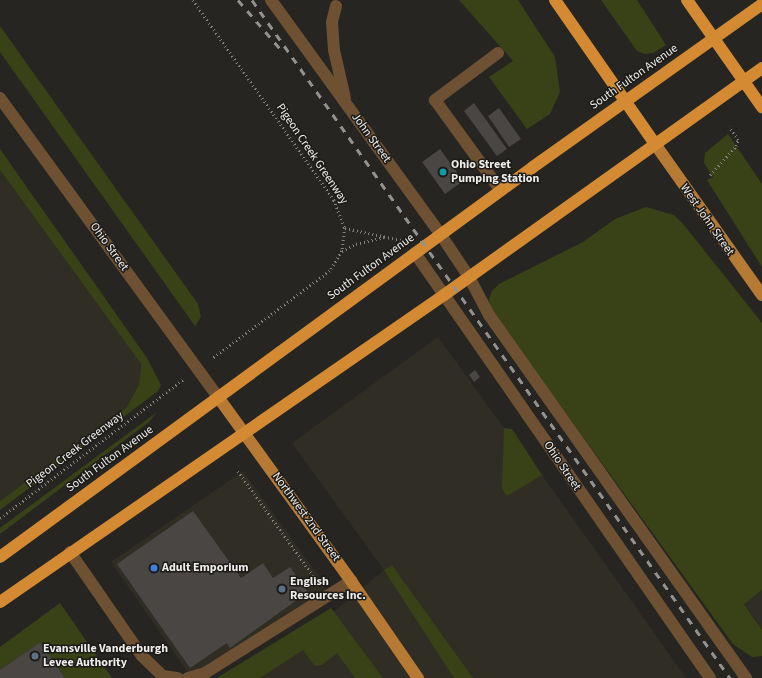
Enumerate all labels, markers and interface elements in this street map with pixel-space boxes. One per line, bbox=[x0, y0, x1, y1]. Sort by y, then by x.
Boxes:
street label: South Fulton Avenue bbox=[587, 41, 681, 113]
street label: Pigeon Creek Greenway bbox=[273, 101, 351, 207]
street label: John Street bbox=[348, 110, 394, 166]
place label: Ohio Street Pumping Station bbox=[451, 158, 539, 186]
marker: Ohio Street Pumping Station bbox=[438, 167, 448, 177]
street label: West John Street bbox=[677, 181, 737, 259]
street label: Ohio Street bbox=[87, 220, 131, 274]
street label: South Fulton Avenue bbox=[325, 231, 417, 303]
street label: Pigeon Creek Greenway bbox=[23, 409, 127, 491]
street label: South Fulton Avenue bbox=[64, 423, 156, 495]
street label: Ohio Street bbox=[540, 439, 584, 493]
street label: Northwest 2nd Street bbox=[269, 470, 343, 564]
place label: Adult Emporium bbox=[162, 561, 249, 575]
marker: Adult Emporium bbox=[149, 563, 159, 573]
place label: English Resources Inc. bbox=[290, 575, 366, 603]
marker: English Resources Inc. bbox=[277, 584, 287, 594]
place label: Evansville Vanderburgh Levee Authority bbox=[43, 642, 168, 670]
marker: Evansville Vanderburgh Levee Authority bbox=[30, 651, 40, 661]

